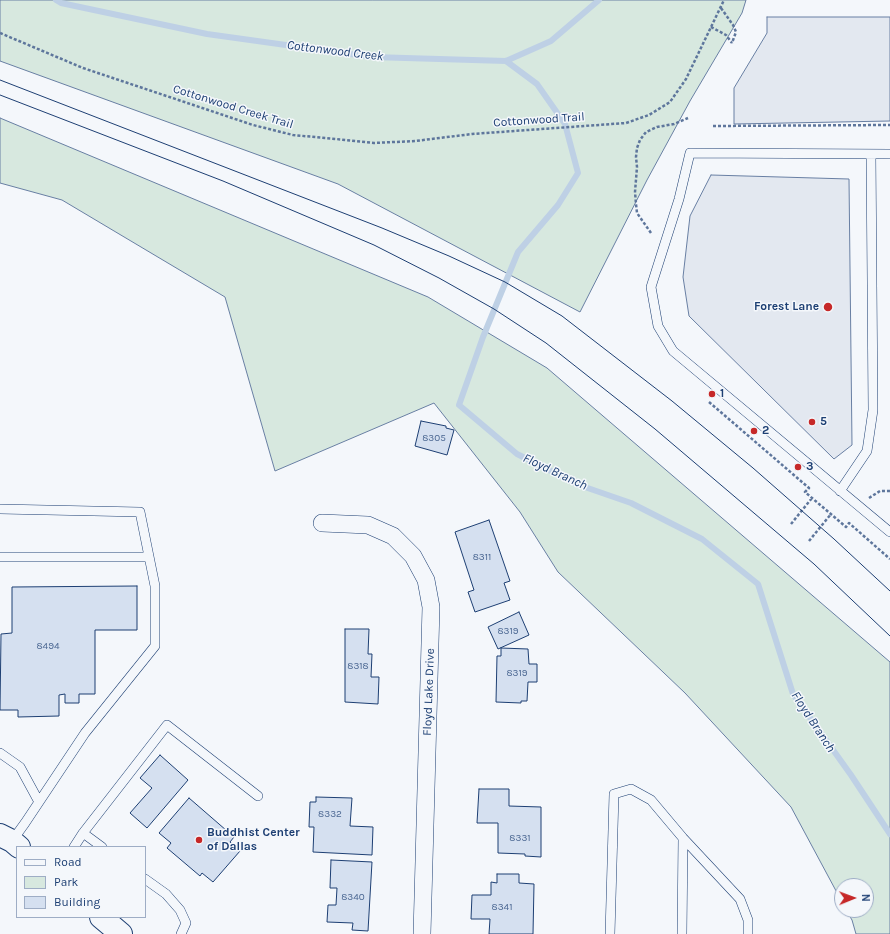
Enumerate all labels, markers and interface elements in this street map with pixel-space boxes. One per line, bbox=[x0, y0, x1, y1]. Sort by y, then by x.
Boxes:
water label: Cottonwood Creek bbox=[286, 37, 384, 65]
street label: Cottonwood Creek Trail bbox=[171, 82, 295, 132]
street label: Cottonwood Trail bbox=[493, 110, 585, 130]
place label: Forest Lane bbox=[754, 300, 819, 314]
marker: Forest Lane bbox=[822, 301, 834, 313]
place label: 1 bbox=[720, 387, 724, 401]
marker: 1 bbox=[707, 389, 717, 399]
place label: 5 bbox=[820, 415, 827, 429]
marker: 5 bbox=[807, 417, 817, 427]
place label: 2 bbox=[762, 424, 769, 438]
marker: 2 bbox=[749, 426, 759, 436]
house number: 8305 bbox=[422, 432, 446, 444]
water label: Floyd Branch bbox=[520, 450, 590, 494]
place label: 3 bbox=[806, 460, 813, 474]
marker: 3 bbox=[793, 462, 803, 472]
house number: 8311 bbox=[473, 551, 491, 563]
house number: 8319 bbox=[497, 625, 519, 637]
house number: 8494 bbox=[36, 640, 60, 652]
street label: Floyd Lake Drive bbox=[420, 648, 438, 736]
house number: 8318 bbox=[347, 660, 369, 672]
house number: 8319 bbox=[506, 667, 528, 679]
water label: Floyd Branch bbox=[787, 689, 839, 755]
house number: 8332 bbox=[318, 808, 342, 820]
place label: Buddhist Center of Dallas bbox=[207, 826, 300, 854]
house number: 8331 bbox=[509, 832, 531, 844]
marker: Buddhist Center of Dallas bbox=[194, 835, 204, 845]
legend bbox=[16, 846, 146, 918]
text: Road bbox=[54, 855, 82, 869]
text: Park bbox=[54, 875, 78, 889]
north arrow bbox=[834, 878, 874, 918]
house number: 8340 bbox=[341, 891, 365, 903]
text: N bbox=[859, 894, 872, 902]
text: Building bbox=[54, 895, 100, 909]
house number: 8341 bbox=[492, 901, 512, 913]

